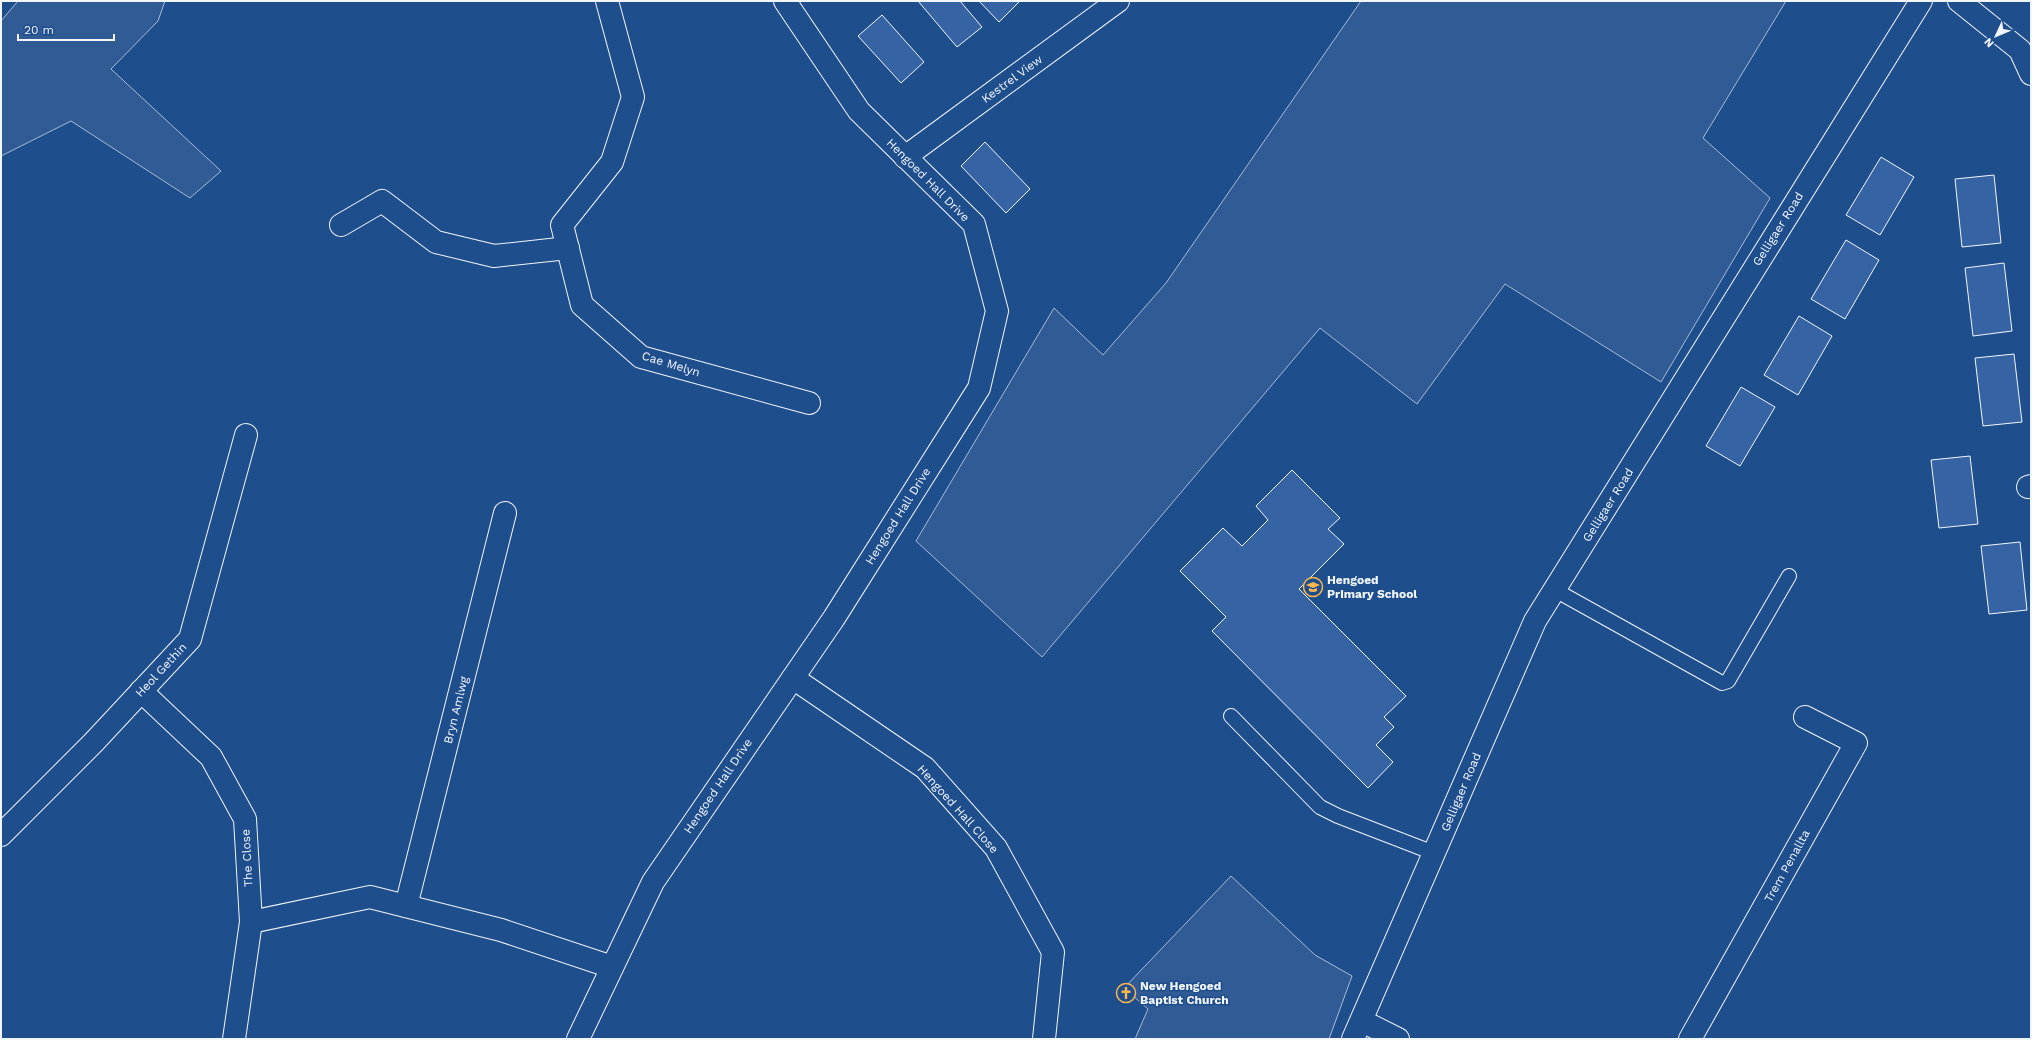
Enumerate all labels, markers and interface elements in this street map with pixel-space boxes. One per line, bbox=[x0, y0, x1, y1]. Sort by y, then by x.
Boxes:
scale bar bbox=[18, 16, 114, 42]
north arrow bbox=[1976, 16, 2016, 56]
text: 20 m bbox=[24, 23, 54, 37]
text: N bbox=[1982, 35, 1997, 50]
street label: Kestrel View bbox=[979, 52, 1045, 106]
street label: Hengoed Hall Drive bbox=[884, 136, 972, 224]
street label: Gelligaer Road bbox=[1750, 190, 1806, 268]
street label: Cae Melyn bbox=[640, 349, 702, 379]
street label: Hengoed Hall Drive bbox=[862, 465, 934, 567]
street label: Gelligaer Road bbox=[1580, 466, 1636, 544]
place label: Hengoed Primary School bbox=[1327, 573, 1417, 601]
school or university icon: Hengoed Primary School bbox=[1302, 576, 1324, 598]
street label: Heol Gethin bbox=[132, 640, 190, 700]
street label: Bryn Amlwg bbox=[441, 674, 471, 745]
street label: Hengoed Hall Drive bbox=[681, 736, 755, 836]
street label: Gelligaer Road bbox=[1438, 750, 1484, 834]
street label: Hengoed Hall Close bbox=[915, 762, 1001, 856]
street label: Trem Penallta bbox=[1761, 827, 1813, 905]
street label: The Close bbox=[238, 829, 256, 887]
place label: New Hengoed Baptist Church bbox=[1140, 979, 1229, 1007]
church icon: New Hengoed Baptist Church bbox=[1115, 982, 1137, 1004]

